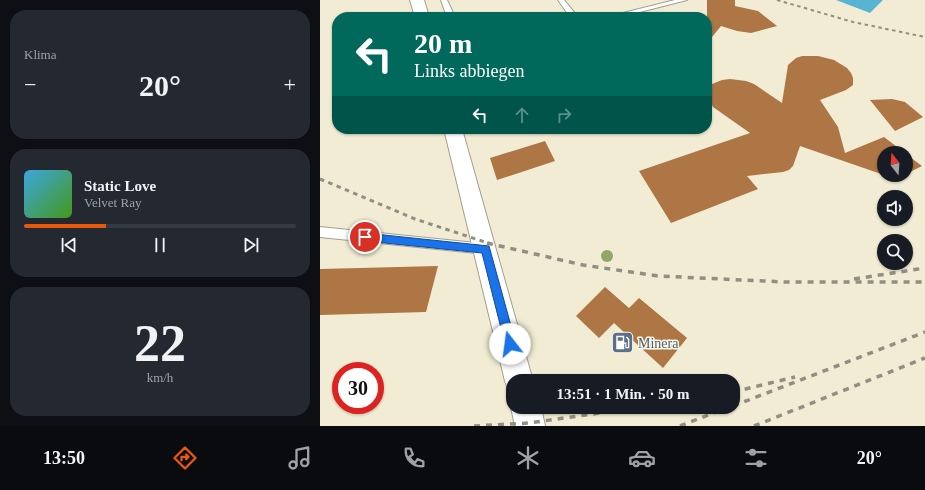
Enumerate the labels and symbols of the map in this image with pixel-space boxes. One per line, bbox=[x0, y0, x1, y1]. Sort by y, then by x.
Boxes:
north arrow bbox=[877, 146, 913, 182]
pin bbox=[348, 220, 382, 254]
position arrow bbox=[489, 323, 531, 365]
fuel station icon: Minera bbox=[609, 330, 635, 356]
place label: Minera bbox=[638, 336, 679, 351]
speed limit sign: 30 bbox=[332, 362, 384, 414]

